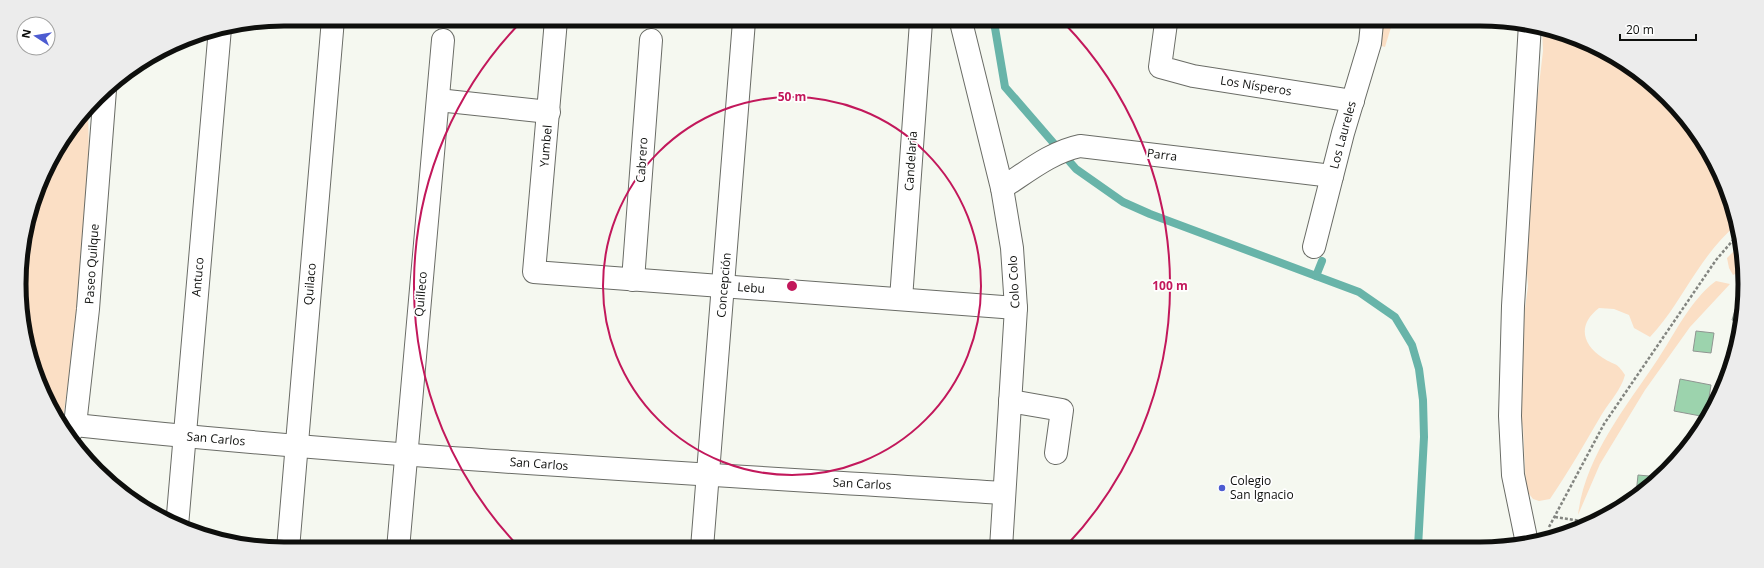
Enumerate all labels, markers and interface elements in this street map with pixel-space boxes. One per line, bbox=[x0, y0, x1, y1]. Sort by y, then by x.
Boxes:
north arrow bbox=[16, 16, 56, 56]
scale bar bbox=[1620, 16, 1696, 42]
text: 20 m bbox=[1626, 21, 1654, 38]
text: N bbox=[17, 28, 34, 40]
street label: Los Nísperos bbox=[1219, 71, 1293, 100]
text: 50 m bbox=[778, 88, 806, 105]
street label: Los Laureles bbox=[1325, 99, 1360, 171]
street label: Yumbel bbox=[535, 124, 556, 168]
street label: Candelaria bbox=[900, 130, 921, 191]
street label: Cabrero bbox=[631, 137, 652, 183]
street label: Parra bbox=[1146, 144, 1178, 165]
street label: Paseo Quilque bbox=[80, 223, 103, 305]
street label: Concepción bbox=[712, 252, 735, 318]
street label: Colo Colo bbox=[1004, 255, 1023, 309]
street label: Antuco bbox=[187, 257, 208, 297]
street label: Quilaco bbox=[299, 262, 320, 306]
street label: Quilleco bbox=[410, 271, 431, 317]
text: 100 m bbox=[1152, 277, 1188, 294]
street label: Lebu bbox=[737, 278, 765, 297]
centre of rings bbox=[785, 279, 799, 293]
street label: San Carlos bbox=[186, 427, 246, 450]
street label: San Carlos bbox=[509, 453, 569, 474]
place label: Colegio San Ignacio bbox=[1230, 472, 1294, 503]
street label: San Carlos bbox=[832, 473, 892, 494]
marker: Colegio San Ignacio bbox=[1217, 483, 1227, 493]

